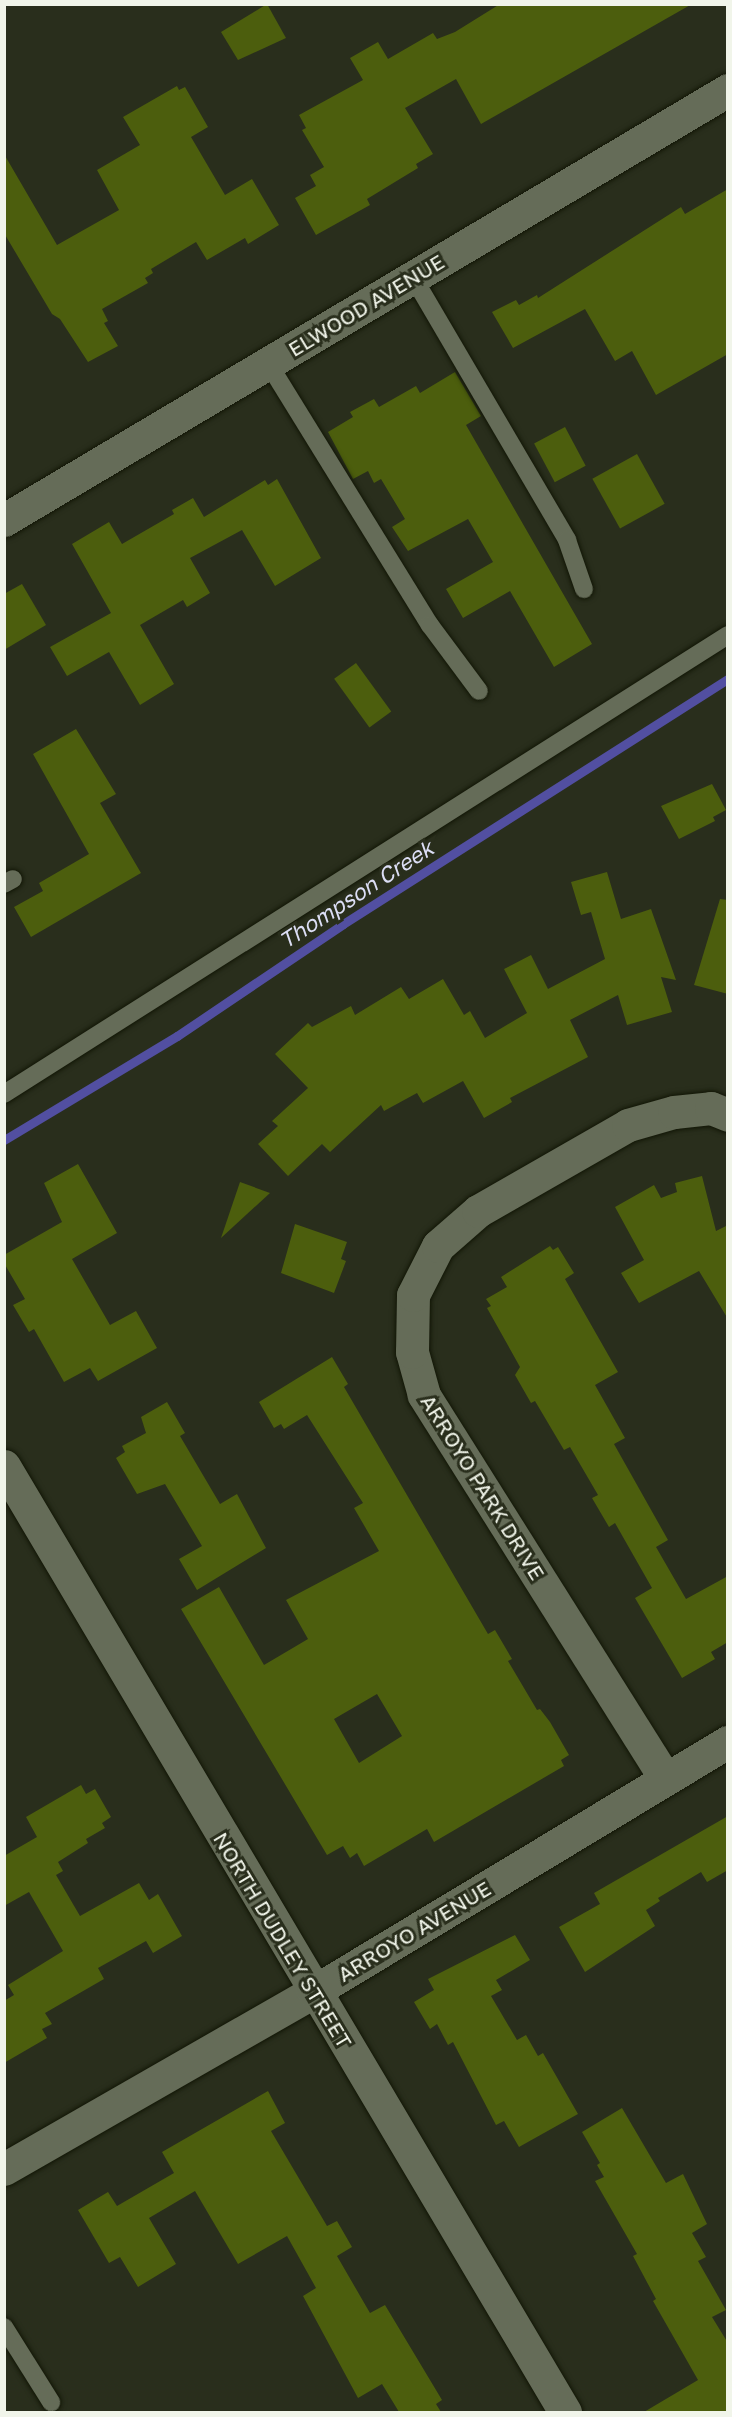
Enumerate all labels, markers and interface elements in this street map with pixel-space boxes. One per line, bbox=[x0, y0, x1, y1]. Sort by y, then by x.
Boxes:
street label: ELWOOD AVENUE bbox=[283, 248, 449, 362]
water label: Thompson Creek bbox=[274, 834, 438, 954]
street label: ARROYO PARK DRIVE bbox=[416, 1390, 550, 1584]
street label: NORTH DUDLEY STREET bbox=[208, 1827, 358, 2053]
street label: ARROYO AVENUE bbox=[333, 1875, 495, 1987]

